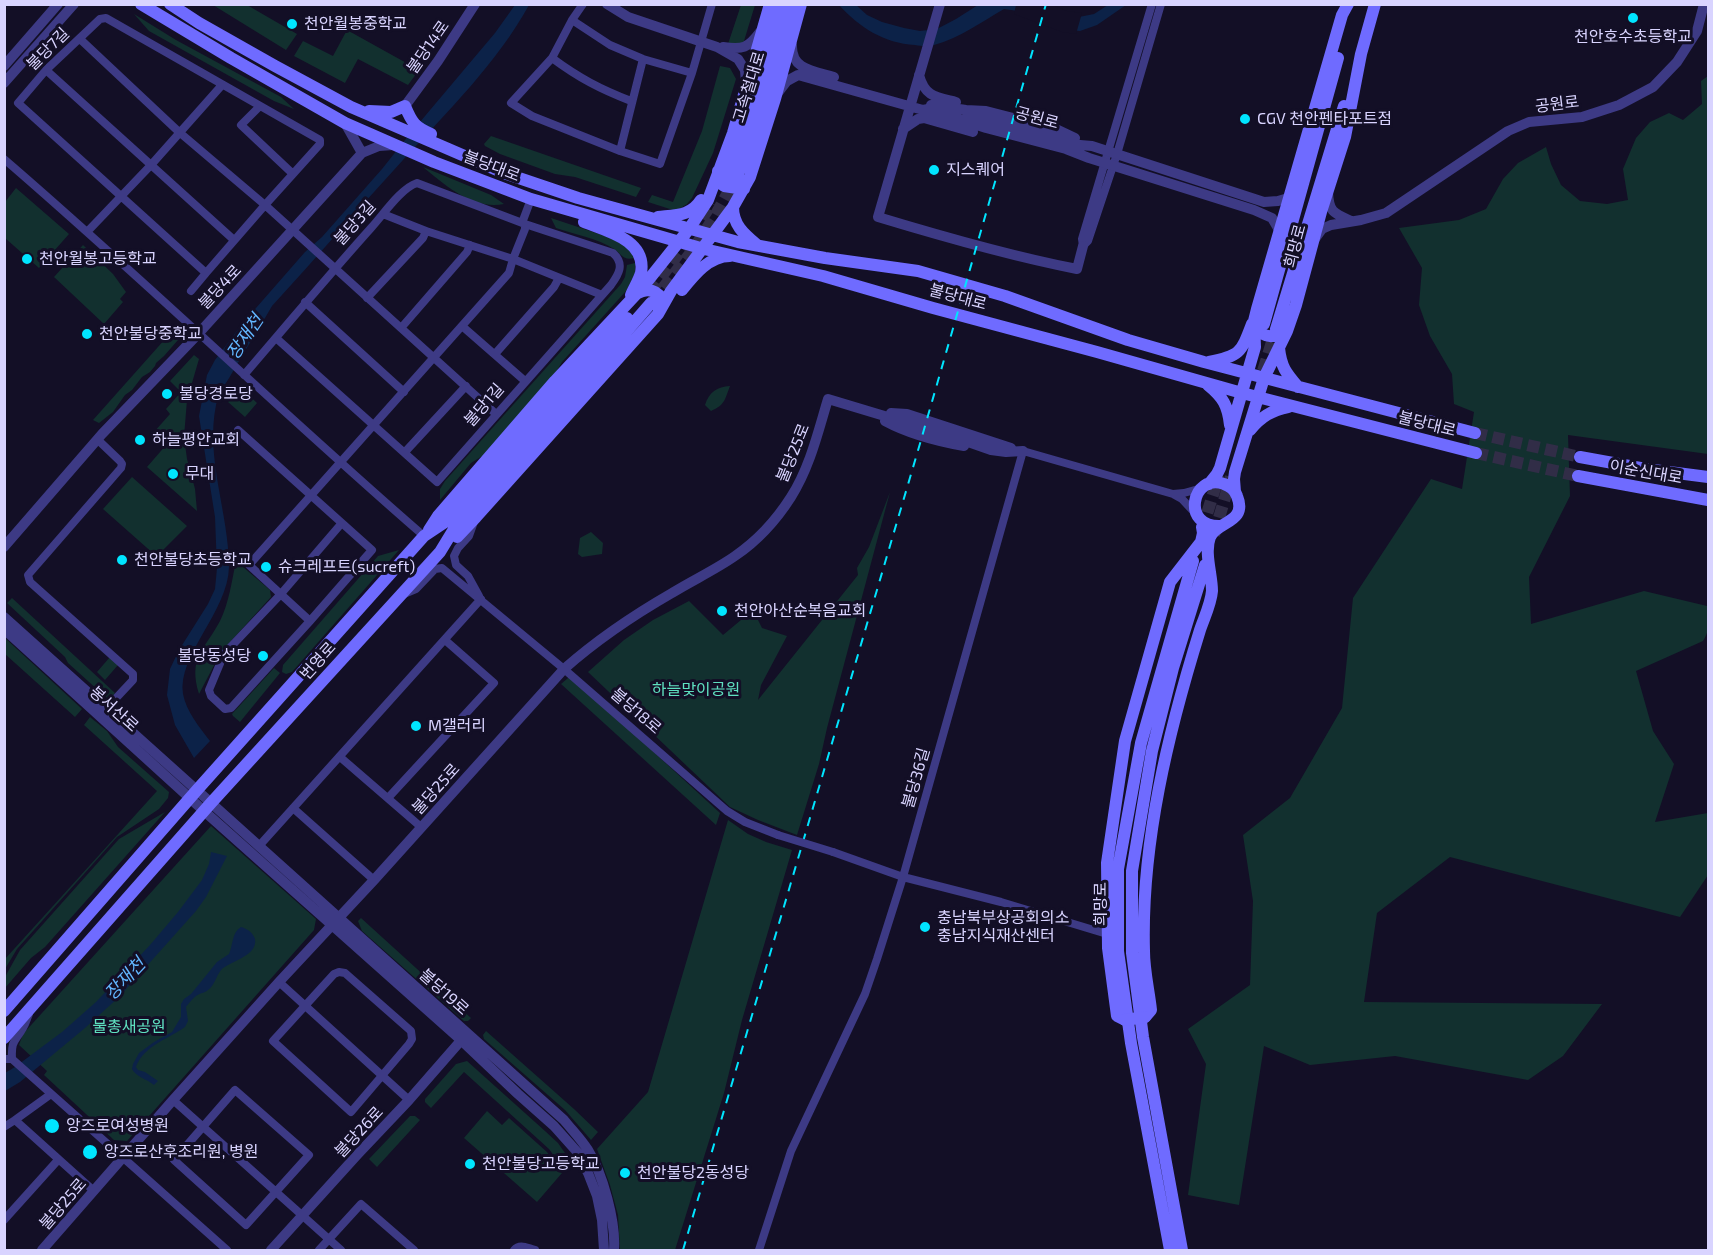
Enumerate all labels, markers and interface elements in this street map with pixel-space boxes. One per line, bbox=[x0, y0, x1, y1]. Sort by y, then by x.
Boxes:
marker: 천안호수초등학교 bbox=[1626, 11, 1640, 25]
place label: 천안월봉중학교 bbox=[304, 14, 407, 34]
marker: 천안월봉중학교 bbox=[285, 17, 299, 31]
street label: 불당14로 bbox=[403, 17, 453, 77]
street label: 불당7길 bbox=[23, 24, 73, 74]
place label: 천안호수초등학교 bbox=[1574, 27, 1692, 47]
street label: 고속철대로 bbox=[729, 49, 769, 125]
street label: 공원로 bbox=[1534, 92, 1580, 116]
street label: 공원로 bbox=[1013, 103, 1061, 133]
place label: CGV 천안펜타포트점 bbox=[1257, 109, 1392, 129]
marker: CGV 천안펜타포트점 bbox=[1238, 112, 1252, 126]
street label: 불당대로 bbox=[461, 146, 523, 186]
place label: 지스퀘어 bbox=[946, 160, 1005, 180]
marker: 지스퀘어 bbox=[927, 163, 941, 177]
street label: 불당3길 bbox=[330, 197, 380, 249]
street label: 희망로 bbox=[1280, 222, 1310, 270]
place label: 천안월봉고등학교 bbox=[39, 249, 157, 269]
marker: 천안월봉고등학교 bbox=[20, 252, 34, 266]
street label: 불당4로 bbox=[195, 261, 245, 313]
street label: 불당대로 bbox=[927, 280, 989, 314]
water label: 장재천 bbox=[222, 310, 268, 364]
place label: 천안불당중학교 bbox=[99, 324, 202, 344]
marker: 천안불당중학교 bbox=[80, 327, 94, 341]
street label: 불당1길 bbox=[460, 380, 508, 430]
place label: 불당경로당 bbox=[179, 384, 253, 404]
marker: 불당경로당 bbox=[160, 387, 174, 401]
street label: 불당대로 bbox=[1396, 408, 1458, 440]
street label: 불당25로 bbox=[773, 421, 813, 485]
place label: 하늘평안교회 bbox=[152, 430, 240, 450]
marker: 하늘평안교회 bbox=[133, 433, 147, 447]
street label: 이순신대로 bbox=[1608, 456, 1684, 488]
place label: 무대 bbox=[185, 464, 214, 484]
marker: 무대 bbox=[166, 467, 180, 481]
place label: 천안불당초등학교 bbox=[134, 550, 252, 570]
marker: 천안불당초등학교 bbox=[115, 553, 129, 567]
place label: 슈크레프트(sucreft) bbox=[278, 557, 415, 577]
marker: 슈크레프트(sucreft) bbox=[259, 560, 273, 574]
place label: 천안아산순복음교회 bbox=[734, 601, 866, 621]
marker: 천안아산순복음교회 bbox=[715, 604, 729, 618]
street label: 번영로 bbox=[296, 638, 340, 684]
place label: 불당동성당 bbox=[177, 646, 251, 666]
marker: 불당동성당 bbox=[256, 649, 270, 663]
park label: 하늘맞이공원 bbox=[652, 680, 740, 700]
street label: 봉서산로 bbox=[86, 682, 142, 736]
street label: 불당18로 bbox=[607, 684, 665, 738]
place label: M갤러리 bbox=[428, 716, 486, 736]
marker: M갤러리 bbox=[409, 719, 423, 733]
street label: 불당36길 bbox=[898, 745, 934, 811]
street label: 불당25로 bbox=[408, 760, 464, 818]
street label: 희망로 bbox=[1091, 882, 1111, 926]
place label: 충남북부상공회의소 충남지식재산센터 bbox=[937, 908, 1069, 946]
marker: 충남북부상공회의소 충남지식재산센터 bbox=[918, 920, 932, 934]
water label: 장재천 bbox=[100, 953, 150, 1005]
street label: 불당19로 bbox=[415, 965, 473, 1019]
park label: 물총새공원 bbox=[92, 1017, 166, 1037]
street label: 불당26로 bbox=[331, 1103, 387, 1161]
place label: 앙즈로여성병원 bbox=[66, 1116, 169, 1136]
marker: 앙즈로여성병원 bbox=[43, 1117, 61, 1135]
place label: 앙즈로산후조리원, 병원 bbox=[104, 1142, 258, 1162]
marker: 앙즈로산후조리원, 병원 bbox=[81, 1143, 99, 1161]
place label: 천안불당고등학교 bbox=[482, 1154, 600, 1174]
marker: 천안불당고등학교 bbox=[463, 1157, 477, 1171]
place label: 천안불당2동성당 bbox=[637, 1163, 749, 1183]
marker: 천안불당2동성당 bbox=[618, 1166, 632, 1180]
street label: 불당25로 bbox=[36, 1174, 90, 1234]

